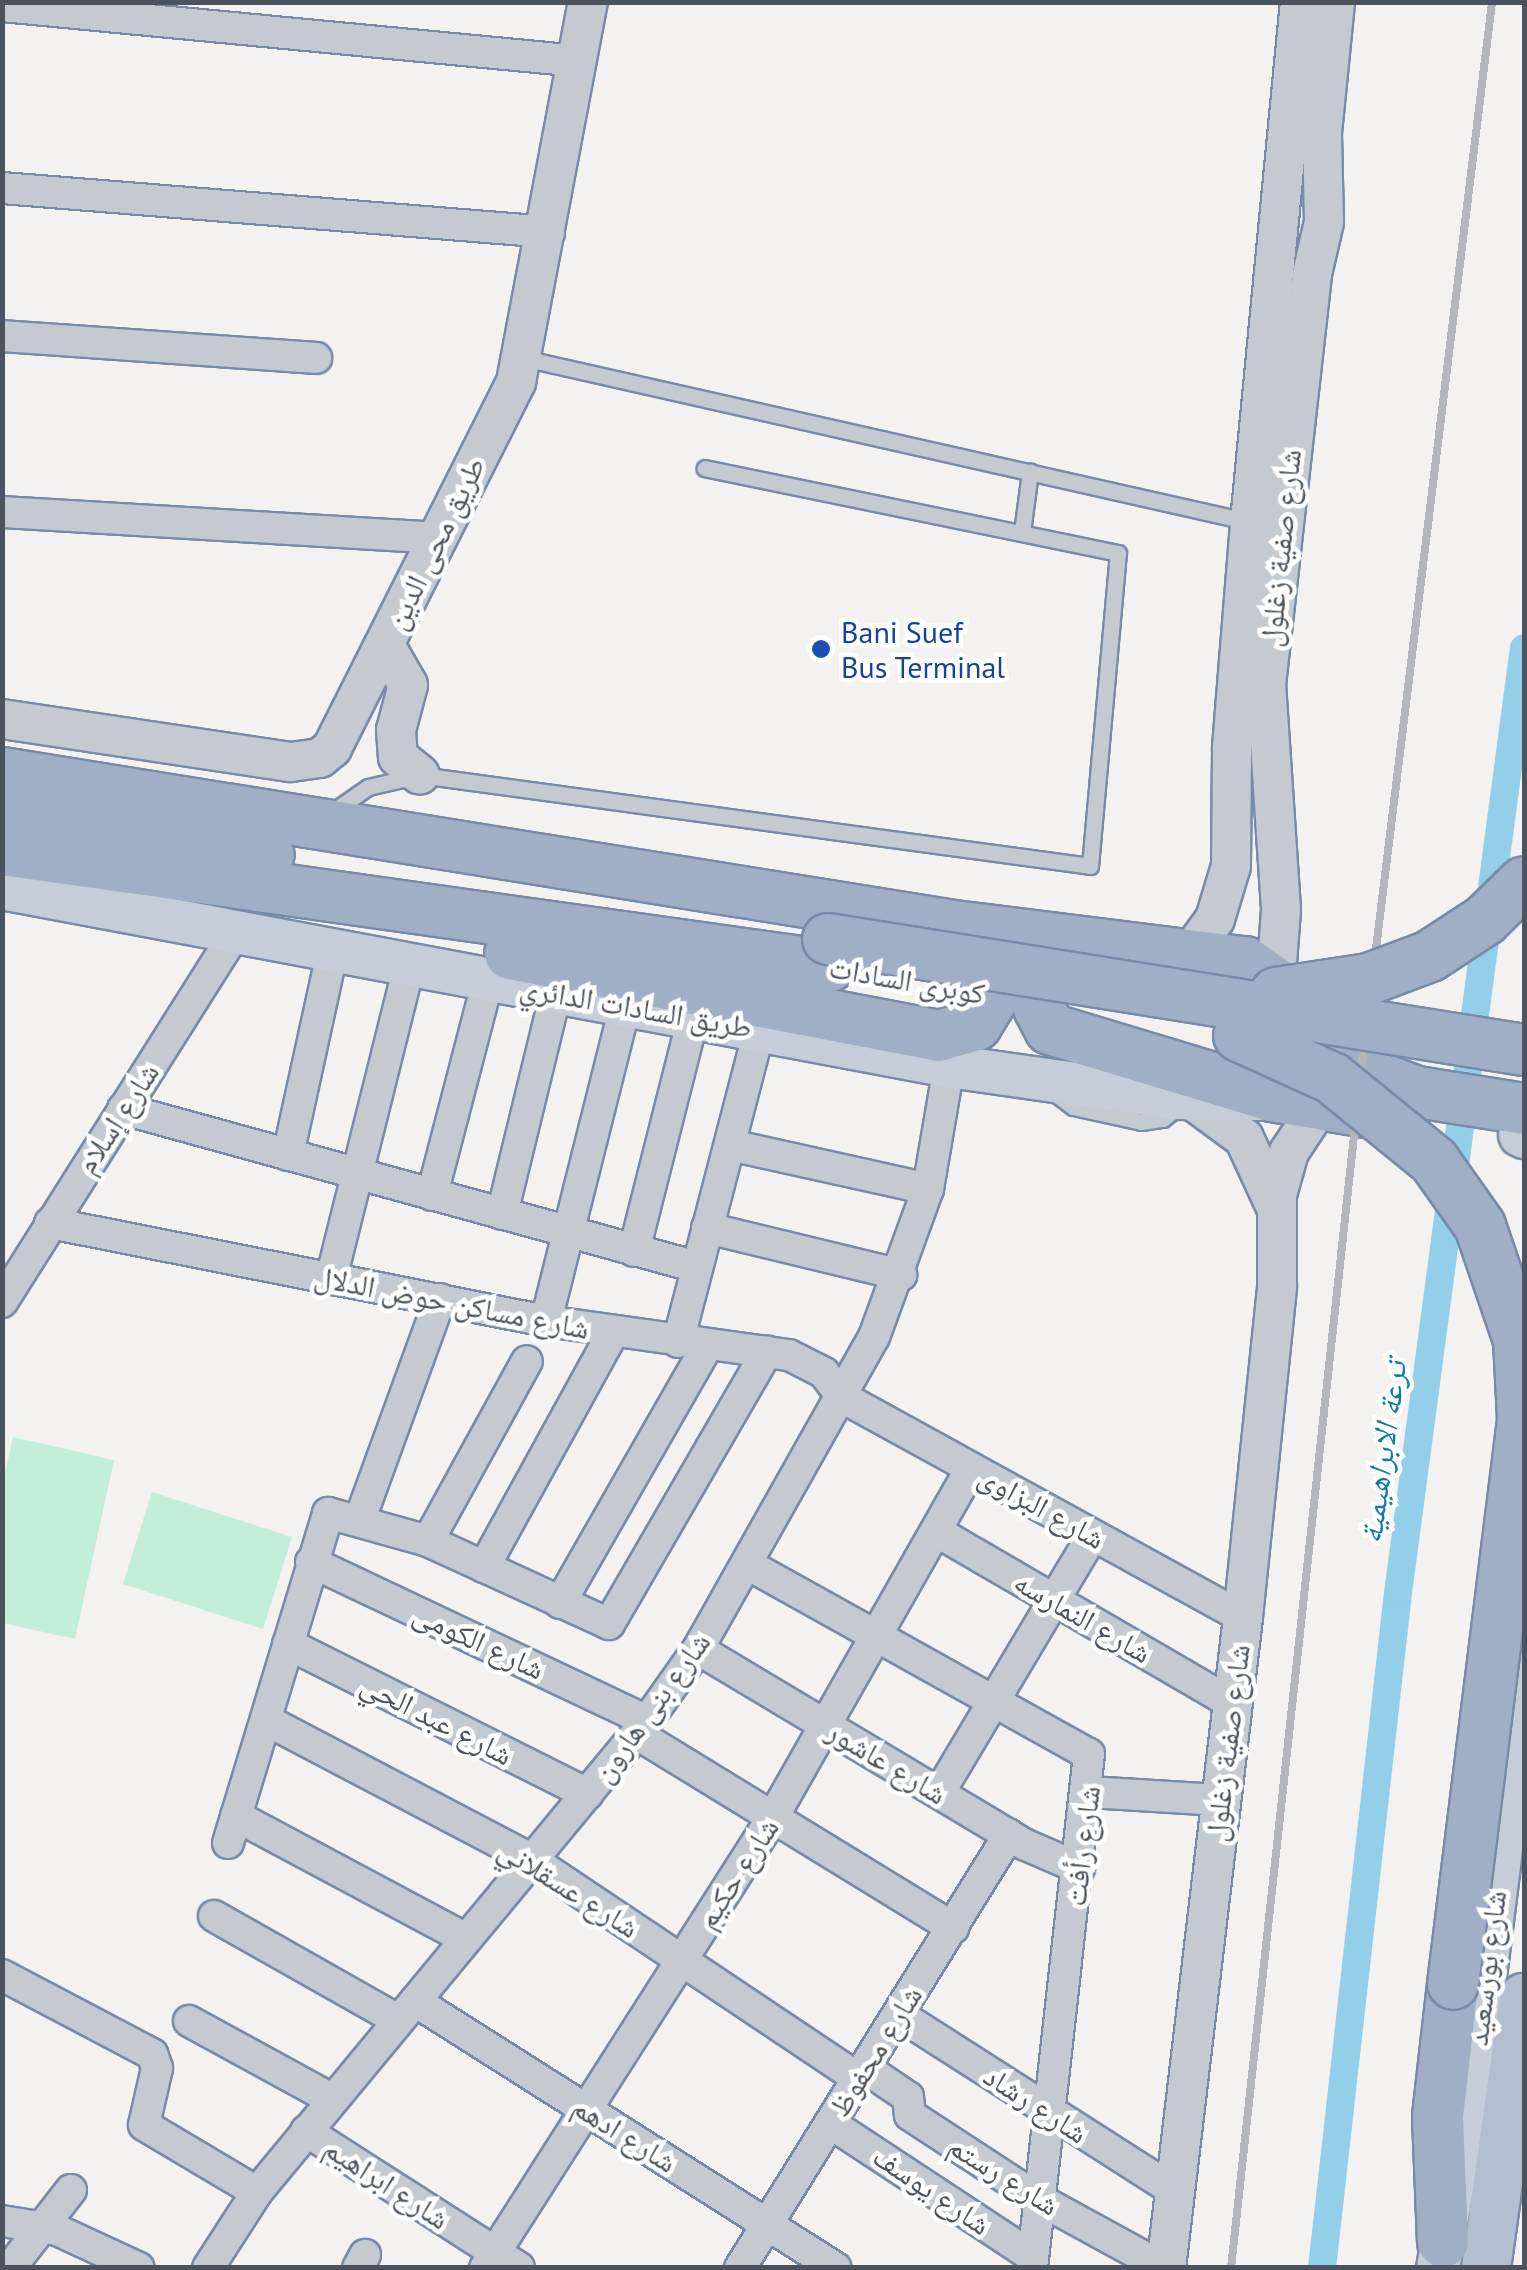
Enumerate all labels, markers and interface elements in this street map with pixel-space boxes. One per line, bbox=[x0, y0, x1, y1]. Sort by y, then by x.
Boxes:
street label: شارع صفية زغلول bbox=[1252, 447, 1308, 649]
street label: طريق محى الدين bbox=[378, 451, 492, 635]
place label: Bani Suef Bus Terminal bbox=[841, 614, 1006, 684]
marker: Bani Suef Bus Terminal bbox=[810, 638, 832, 660]
street label: كوبرى السادات bbox=[827, 949, 987, 1011]
street label: طريق السادات الدائري bbox=[517, 969, 755, 1045]
street label: شارع إسلام bbox=[68, 1056, 166, 1180]
street label: شارع مساكن حوض الدلال bbox=[311, 1258, 593, 1346]
water label: ترعة الابراهيمية bbox=[1350, 1358, 1414, 1546]
street label: شارع البزاوى bbox=[972, 1458, 1112, 1556]
street label: شارع النمارسه bbox=[1008, 1563, 1158, 1671]
street label: شارع الكومى bbox=[408, 1595, 550, 1687]
street label: شارع بنى هارون bbox=[585, 1625, 717, 1789]
street label: شارع صفية زغلول bbox=[1197, 1642, 1257, 1844]
street label: شارع عبد الحي bbox=[355, 1665, 519, 1773]
street label: شارع عاشور bbox=[821, 1712, 953, 1812]
street label: شارع رأفت bbox=[1057, 1784, 1107, 1908]
street label: شارع حكيم bbox=[688, 1811, 786, 1935]
street label: شارع عسقلاني bbox=[492, 1831, 646, 1945]
street label: شارع بورسعيد bbox=[1459, 1888, 1513, 2048]
street label: شارع محفوظ bbox=[821, 1979, 929, 2123]
street label: شارع رشاد bbox=[977, 2057, 1095, 2151]
street label: شارع ادهم bbox=[566, 2088, 684, 2180]
street label: شارع رستم bbox=[942, 2127, 1066, 2223]
street label: شارع ابراهيم bbox=[318, 2129, 456, 2237]
street label: شارع يوسف bbox=[867, 2138, 997, 2242]

